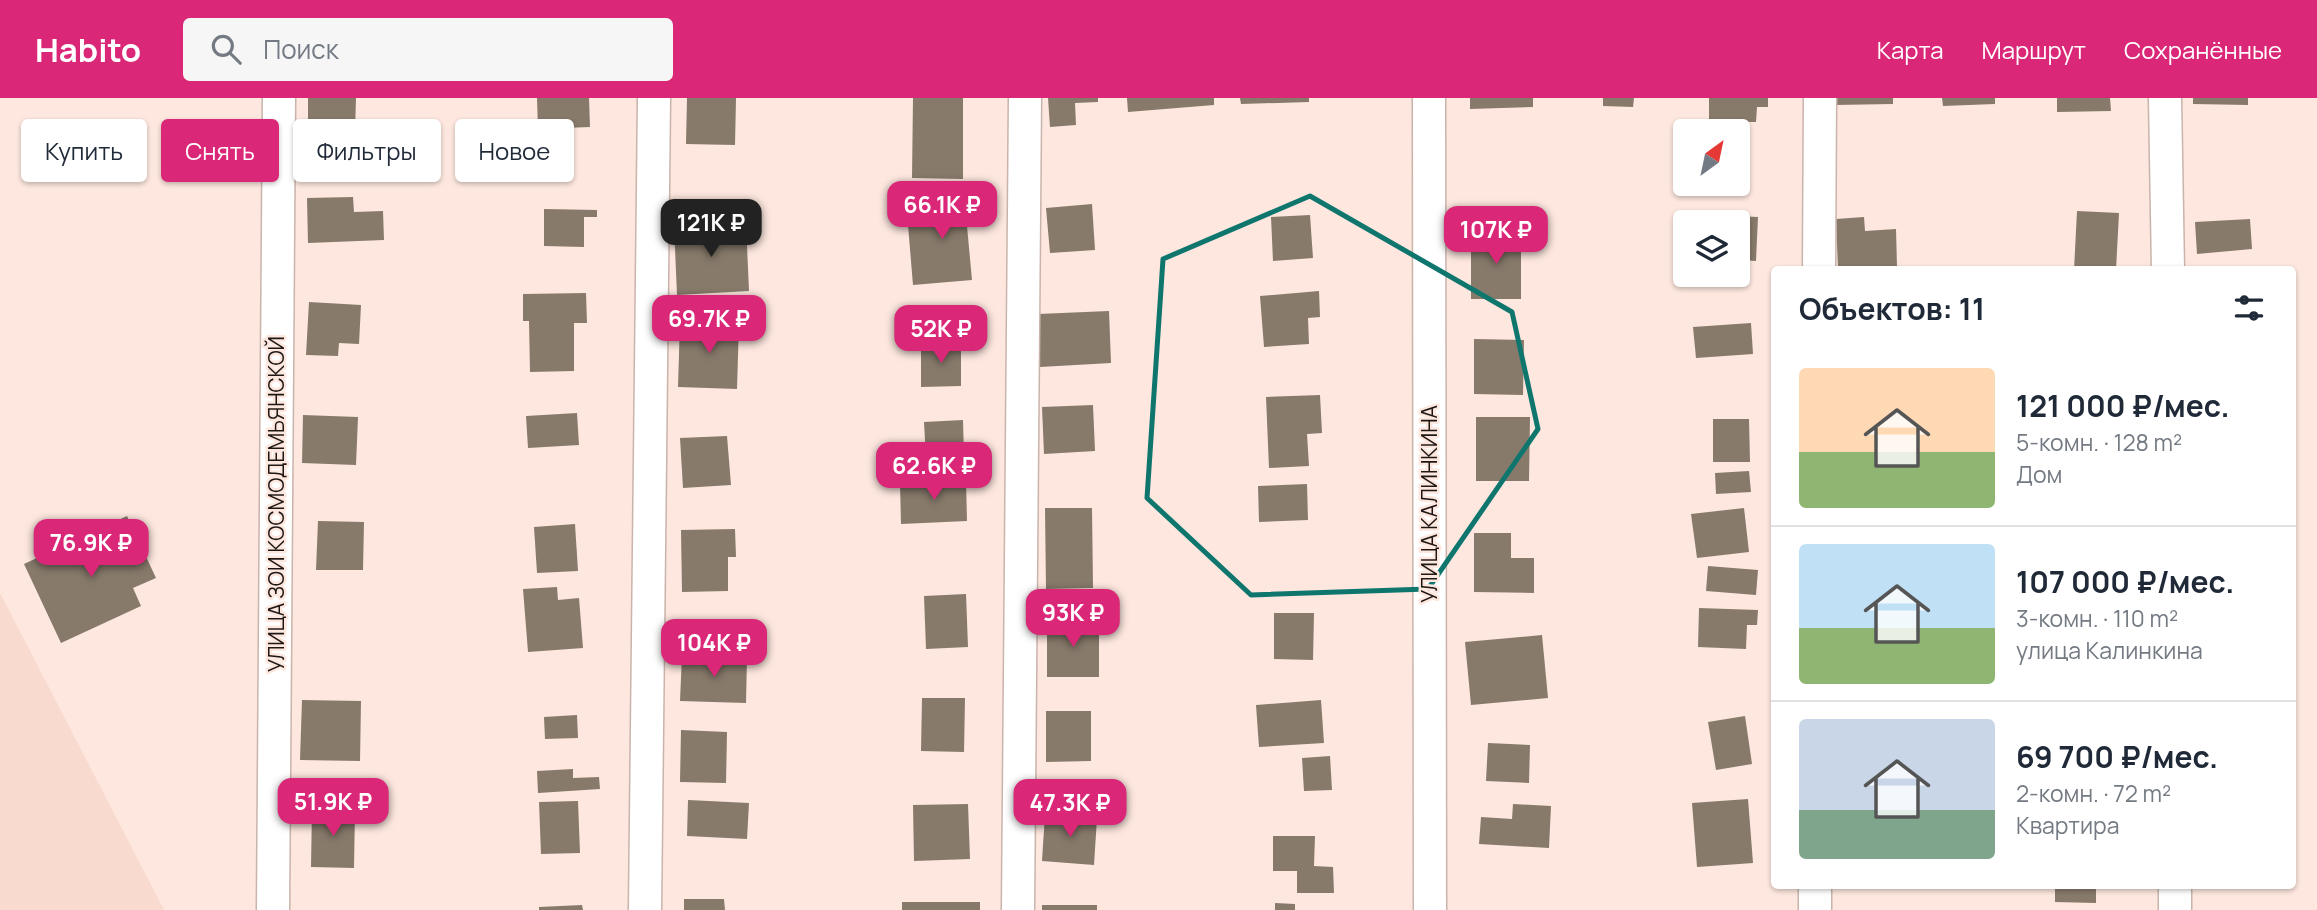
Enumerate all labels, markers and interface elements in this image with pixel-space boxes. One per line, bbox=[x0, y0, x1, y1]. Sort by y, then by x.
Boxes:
search box bbox=[183, 18, 673, 81]
text: Habito bbox=[35, 27, 141, 72]
icon: search bbox=[207, 30, 245, 68]
text: Поиск bbox=[263, 31, 339, 67]
text: Карта bbox=[1877, 33, 1944, 66]
text: Маршрут bbox=[1982, 33, 2086, 66]
text: Сохранённые bbox=[2124, 33, 2282, 66]
chip: Купить bbox=[21, 119, 147, 182]
chip: Снять bbox=[161, 119, 279, 182]
chip: Фильтры bbox=[293, 119, 441, 182]
chip: Новое bbox=[455, 119, 574, 182]
north arrow bbox=[1673, 119, 1750, 196]
map controls bbox=[1673, 119, 1750, 287]
pin: 66.1K ₽ bbox=[877, 181, 1007, 241]
text: 66.1K ₽ bbox=[903, 188, 981, 220]
pin: 121K ₽ bbox=[654, 200, 768, 259]
text: 121K ₽ bbox=[677, 206, 745, 238]
pin: 107K ₽ bbox=[1439, 206, 1553, 266]
button: layers bbox=[1673, 210, 1750, 287]
text: 107K ₽ bbox=[1460, 213, 1532, 245]
text: Объектов: 11 bbox=[1799, 288, 1985, 329]
icon: filters bbox=[2230, 289, 2268, 327]
pin: 69.7K ₽ bbox=[644, 296, 774, 355]
text: 69.7K ₽ bbox=[668, 302, 750, 334]
pin: 52K ₽ bbox=[892, 306, 990, 365]
text: 52K ₽ bbox=[910, 312, 972, 344]
street label: УЛИЦА ЗОИ КОСМОДЕМЬЯНСКОЙ bbox=[262, 336, 290, 672]
text: 121 000 ₽/мес. bbox=[2016, 385, 2230, 426]
icon: home bbox=[1855, 396, 1939, 480]
street label: УЛИЦА КАЛИНКИНА bbox=[1415, 405, 1443, 603]
text: 5-комн. · 128 m² bbox=[2016, 426, 2182, 458]
pin: 62.6K ₽ bbox=[869, 442, 999, 502]
text: 62.6K ₽ bbox=[892, 449, 976, 481]
text: Дом bbox=[2016, 458, 2062, 490]
pin: 76.9K ₽ bbox=[26, 519, 156, 579]
text: 76.9K ₽ bbox=[50, 526, 132, 558]
text: 107 000 ₽/мес. bbox=[2016, 561, 2234, 602]
icon: home bbox=[1855, 572, 1939, 656]
pin: 93K ₽ bbox=[1024, 589, 1122, 649]
text: 93K ₽ bbox=[1042, 596, 1104, 628]
text: 3-комн. · 110 m² bbox=[2016, 602, 2178, 634]
pin: 104K ₽ bbox=[657, 620, 771, 679]
text: 104K ₽ bbox=[677, 626, 751, 658]
text: улица Калинкина bbox=[2016, 634, 2203, 666]
text: 69 700 ₽/мес. bbox=[2016, 736, 2218, 777]
icon: home bbox=[1855, 747, 1939, 831]
text: 2-комн. · 72 m² bbox=[2016, 777, 2171, 809]
pin: 51.9K ₽ bbox=[268, 778, 398, 838]
pin: 47.3K ₽ bbox=[1005, 780, 1135, 839]
text: 51.9K ₽ bbox=[294, 785, 372, 817]
text: 47.3K ₽ bbox=[1029, 786, 1111, 818]
text: Квартира bbox=[2016, 809, 2120, 841]

